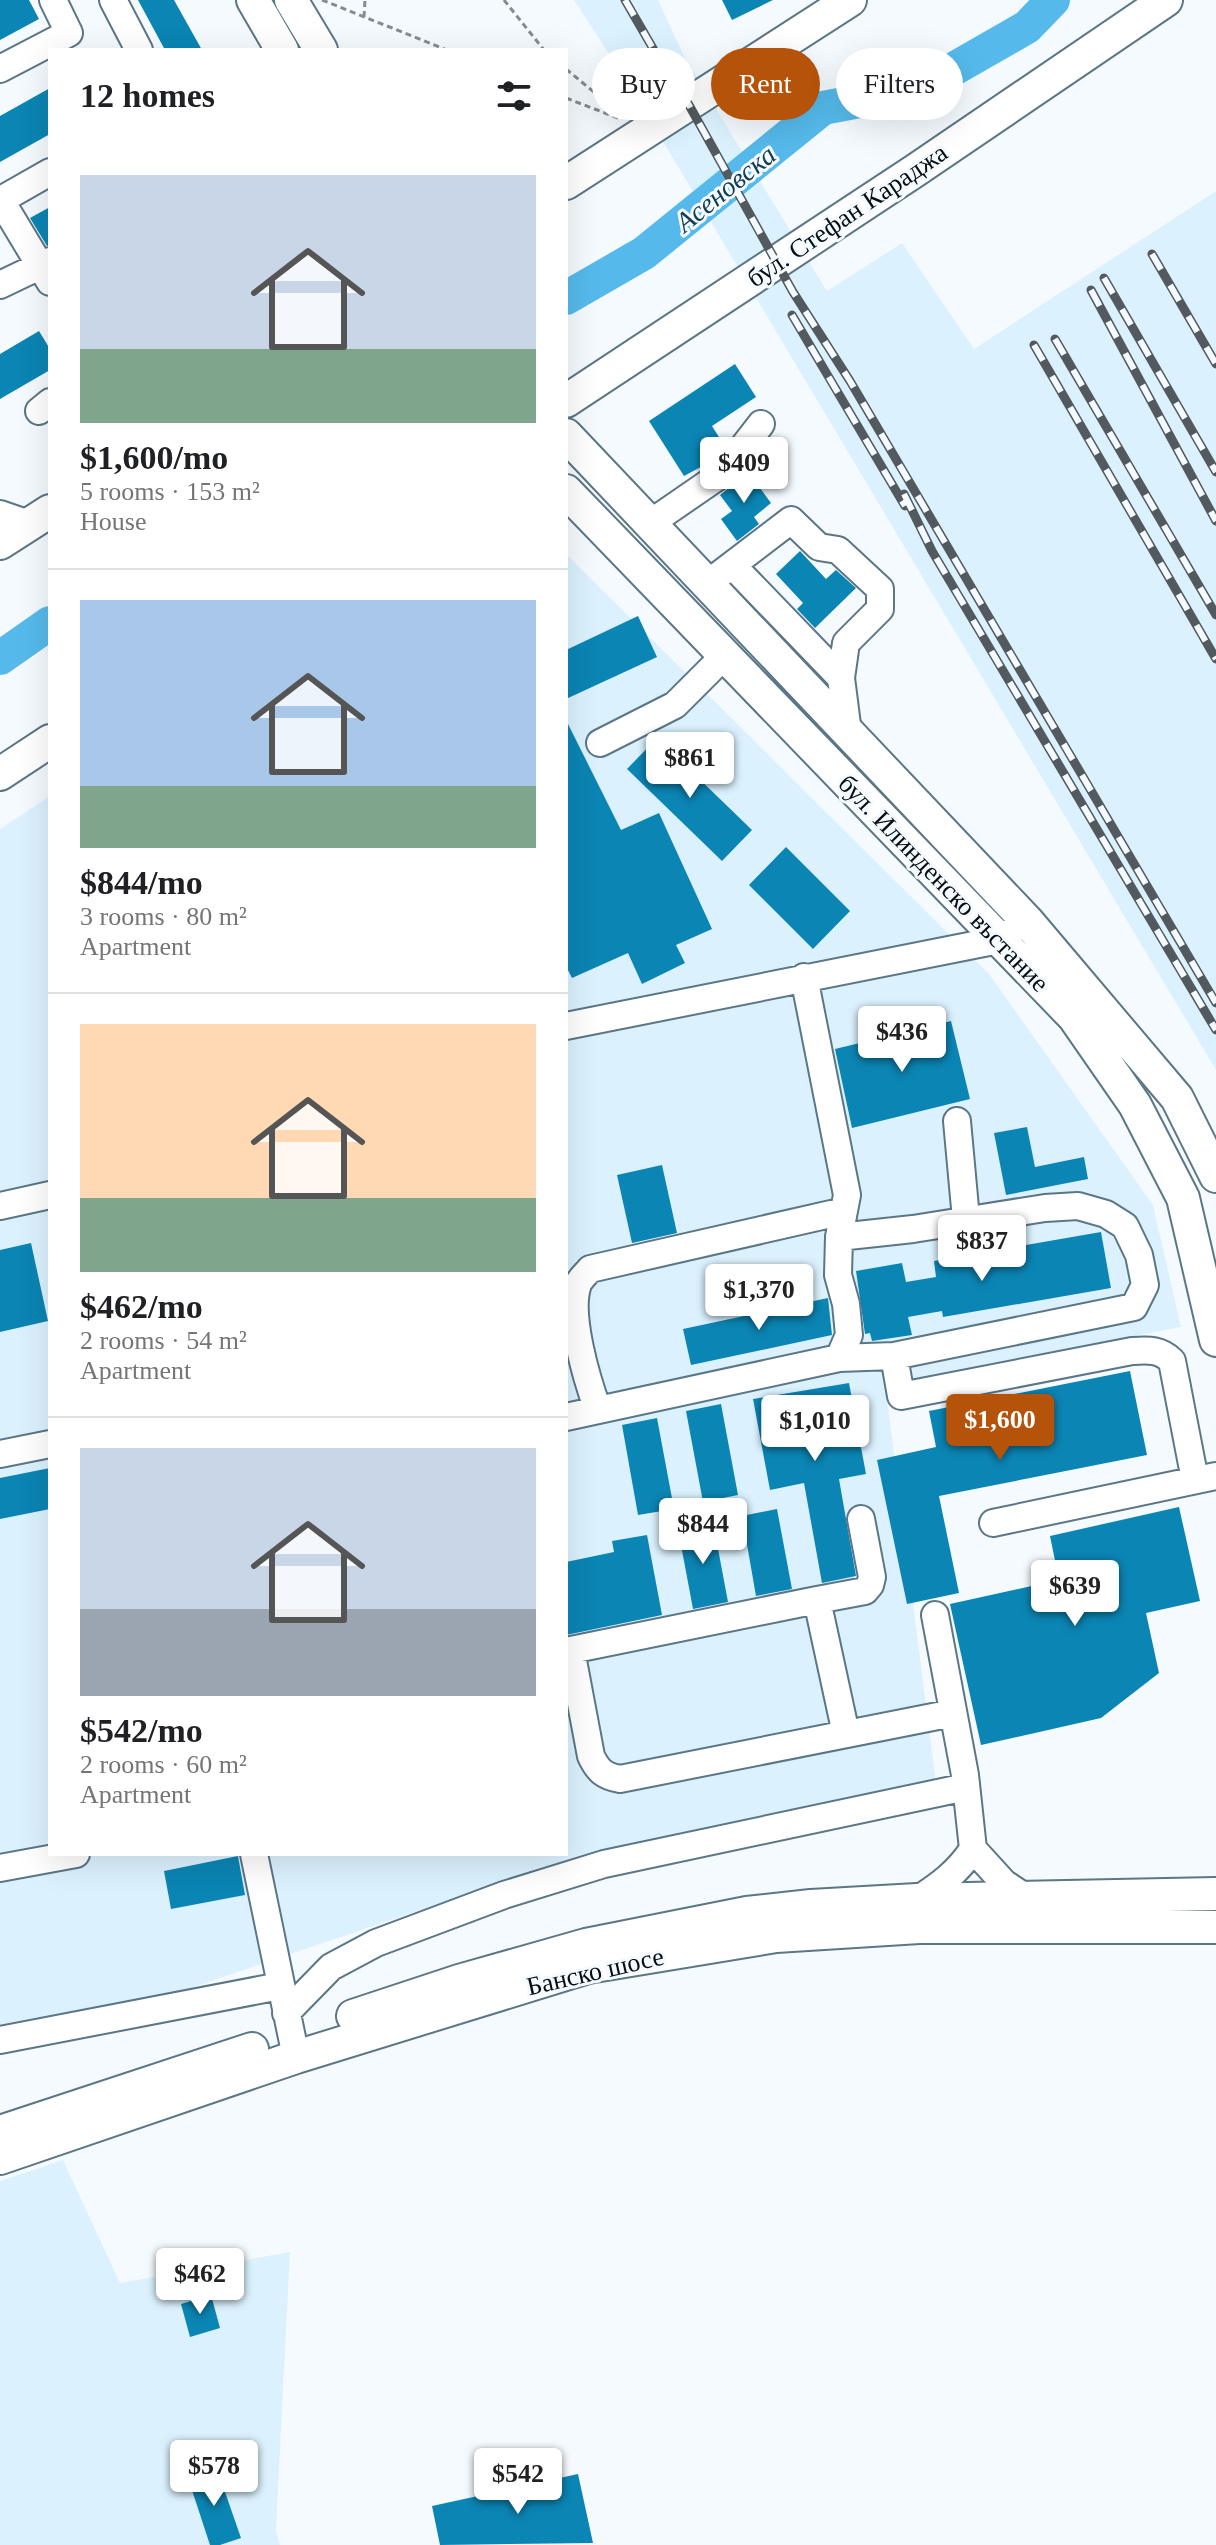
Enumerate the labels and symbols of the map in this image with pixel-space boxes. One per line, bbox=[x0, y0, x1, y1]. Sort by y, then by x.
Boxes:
street label: бул. Стефан Караджа bbox=[742, 137, 953, 293]
water label: Асеновска bbox=[668, 139, 782, 239]
pin: $409 bbox=[697, 437, 791, 505]
pin: $861 bbox=[643, 732, 737, 800]
street label: бул. Илинденско въстание bbox=[833, 769, 1055, 998]
pin: $436 bbox=[855, 1006, 949, 1074]
pin: $837 bbox=[935, 1215, 1029, 1283]
pin: $1,370 bbox=[694, 1264, 824, 1332]
pin: $1,600 bbox=[935, 1394, 1065, 1462]
pin: $1,010 bbox=[750, 1395, 880, 1463]
pin: $844 bbox=[656, 1498, 750, 1566]
pin: $639 bbox=[1028, 1560, 1122, 1628]
street label: Банско шосе bbox=[524, 1942, 666, 2001]
pin: $462 bbox=[153, 2248, 247, 2316]
pin: $578 bbox=[167, 2440, 261, 2508]
pin: $542 bbox=[471, 2448, 565, 2516]

